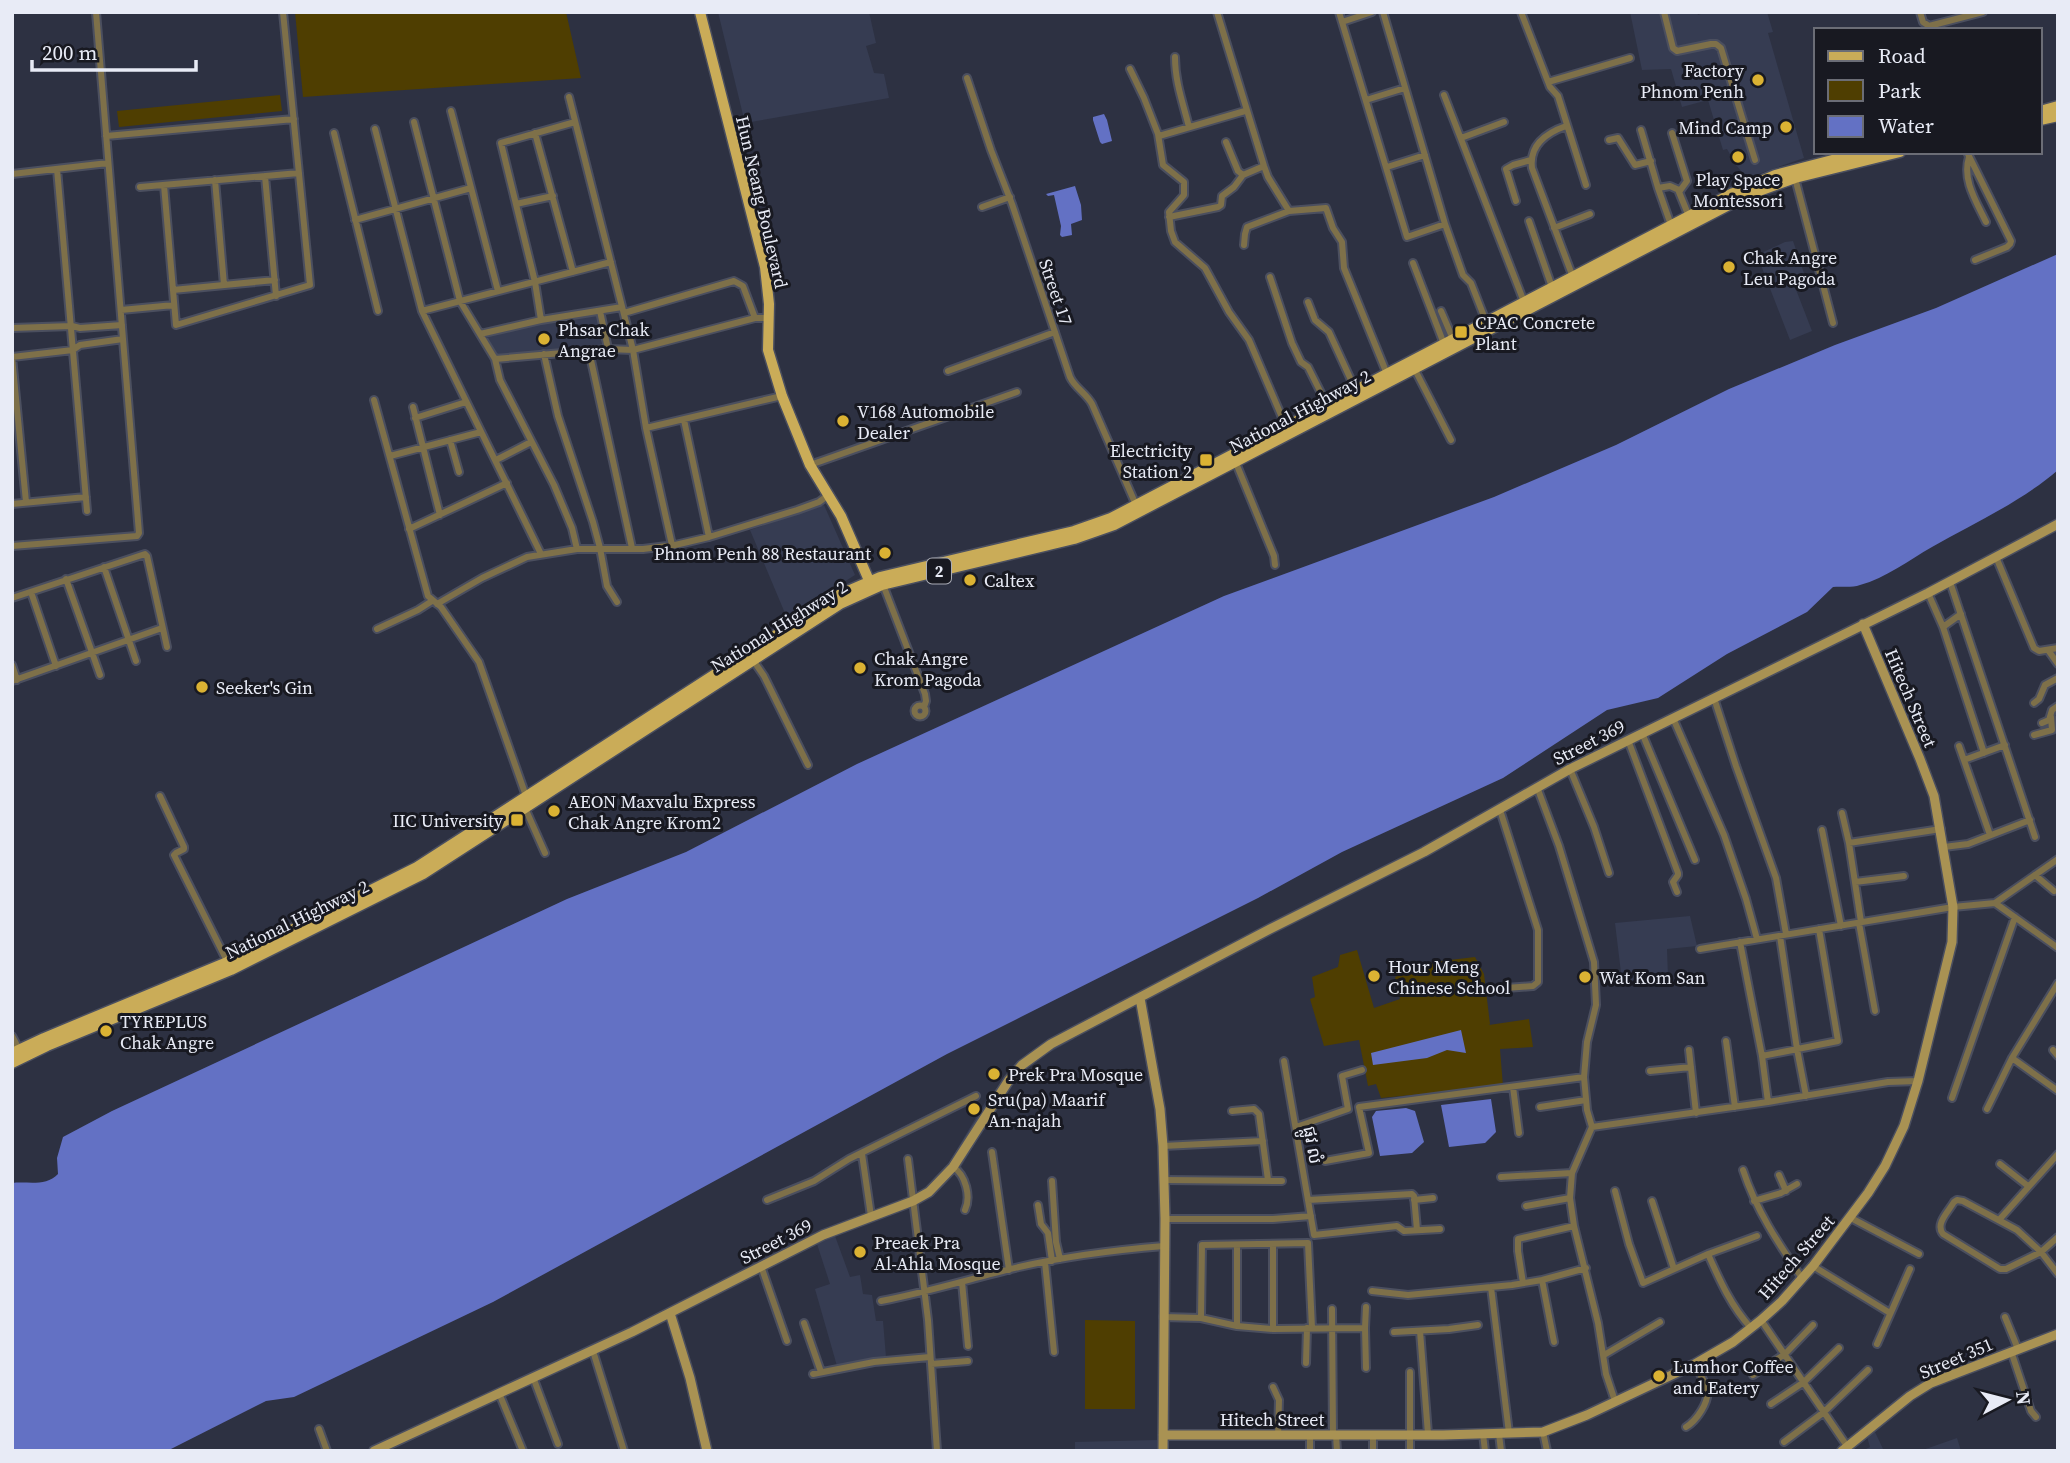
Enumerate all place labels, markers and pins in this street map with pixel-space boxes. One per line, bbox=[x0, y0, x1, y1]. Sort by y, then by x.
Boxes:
place label: Factory Phnom Penh bbox=[1640, 58, 1745, 104]
marker: Factory Phnom Penh bbox=[1750, 72, 1766, 88]
place label: Mind Camp bbox=[1678, 115, 1772, 140]
marker: Mind Camp bbox=[1778, 119, 1794, 135]
marker: Play Space Montessori bbox=[1730, 149, 1746, 165]
place label: Play Space Montessori bbox=[1693, 167, 1783, 213]
place label: Chak Angre Leu Pagoda bbox=[1743, 245, 1837, 291]
marker: Chak Angre Leu Pagoda bbox=[1721, 259, 1737, 275]
place label: CPAC Concrete Plant bbox=[1475, 310, 1595, 356]
place label: Phsar Chak Angrae bbox=[558, 317, 649, 363]
marker: CPAC Concrete Plant bbox=[1453, 324, 1469, 340]
marker: Phsar Chak Angrae bbox=[536, 331, 552, 347]
place label: V168 Automobile Dealer bbox=[857, 399, 994, 445]
marker: V168 Automobile Dealer bbox=[835, 413, 851, 429]
place label: Electricity Station 2 bbox=[1110, 438, 1193, 484]
marker: Electricity Station 2 bbox=[1198, 452, 1214, 468]
place label: Phnom Penh 88 Restaurant bbox=[654, 541, 871, 566]
marker: Phnom Penh 88 Restaurant bbox=[877, 545, 893, 561]
place label: Caltex bbox=[984, 568, 1035, 593]
marker: Caltex bbox=[962, 572, 978, 588]
place label: Chak Angre Krom Pagoda bbox=[874, 646, 982, 692]
marker: Chak Angre Krom Pagoda bbox=[852, 660, 868, 676]
place label: Seeker's Gin bbox=[216, 675, 313, 700]
marker: Seeker's Gin bbox=[194, 679, 210, 695]
place label: AEON Maxvalu Express Chak Angre Krom2 bbox=[568, 789, 756, 835]
marker: AEON Maxvalu Express Chak Angre Krom2 bbox=[546, 803, 562, 819]
place label: IIC University bbox=[392, 808, 504, 833]
marker: IIC University bbox=[509, 812, 525, 828]
place label: Hour Meng Chinese School bbox=[1388, 954, 1510, 1000]
place label: Wat Kom San bbox=[1599, 965, 1705, 990]
marker: Hour Meng Chinese School bbox=[1366, 968, 1382, 984]
marker: Wat Kom San bbox=[1577, 969, 1593, 985]
place label: TYREPLUS Chak Angre bbox=[120, 1009, 214, 1055]
marker: TYREPLUS Chak Angre bbox=[98, 1023, 114, 1039]
place label: Prek Pra Mosque bbox=[1008, 1062, 1143, 1087]
marker: Prek Pra Mosque bbox=[986, 1066, 1002, 1082]
place label: Sru(pa) Maarif An-najah bbox=[988, 1087, 1106, 1133]
marker: Sru(pa) Maarif An-najah bbox=[966, 1101, 982, 1117]
place label: Preaek Pra Al-Ahla Mosque bbox=[874, 1230, 1001, 1276]
marker: Preaek Pra Al-Ahla Mosque bbox=[852, 1244, 868, 1260]
place label: Lumhor Coffee and Eatery bbox=[1673, 1354, 1794, 1400]
marker: Lumhor Coffee and Eatery bbox=[1651, 1368, 1667, 1384]

